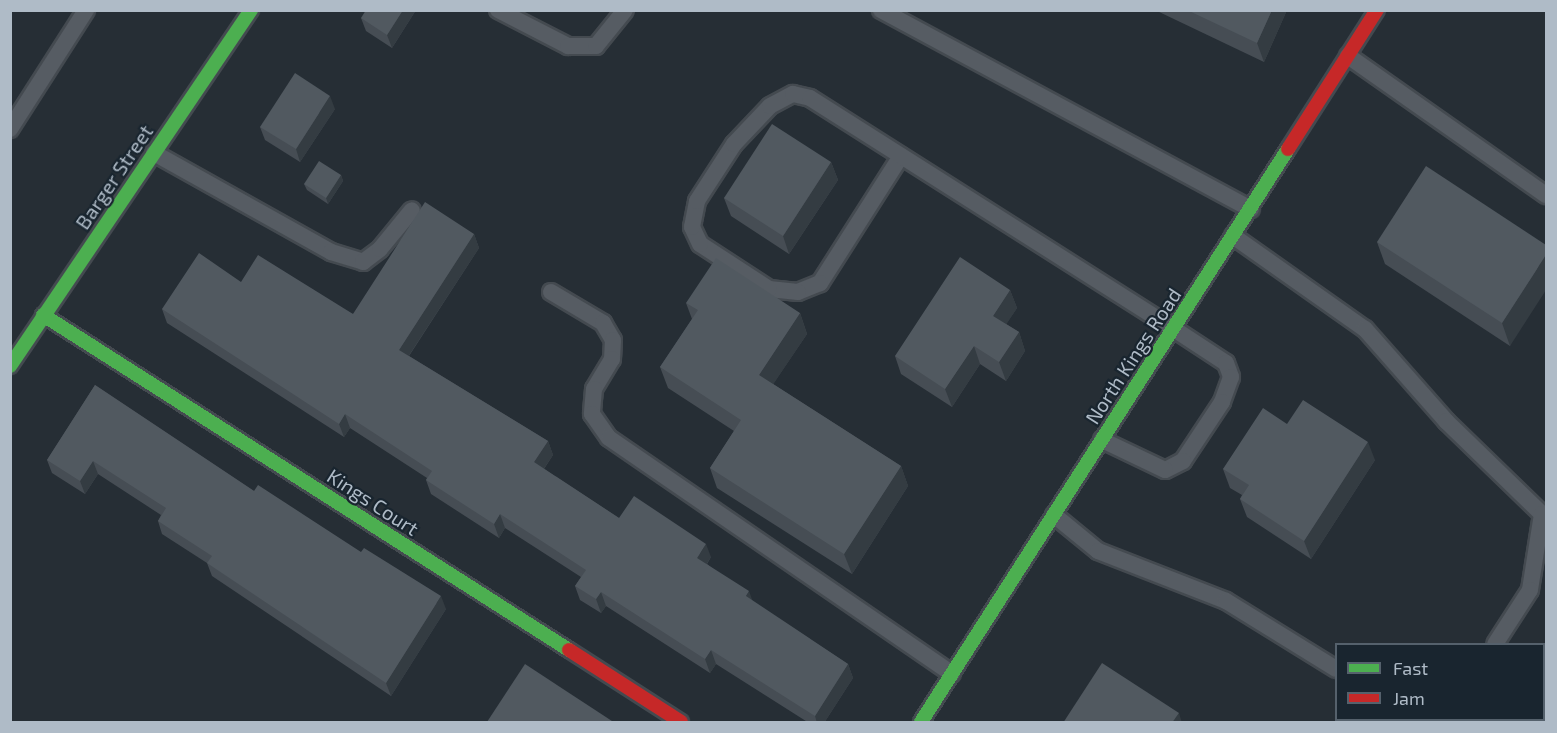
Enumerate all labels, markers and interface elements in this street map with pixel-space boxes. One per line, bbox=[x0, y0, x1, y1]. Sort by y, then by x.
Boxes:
street label: Barger Street bbox=[70, 120, 158, 234]
street label: North Kings Road bbox=[1080, 283, 1186, 429]
street label: Kings Court bbox=[323, 464, 423, 540]
legend bbox=[1335, 643, 1545, 721]
text: Fast bbox=[1393, 657, 1428, 679]
text: Jam bbox=[1393, 687, 1425, 709]

